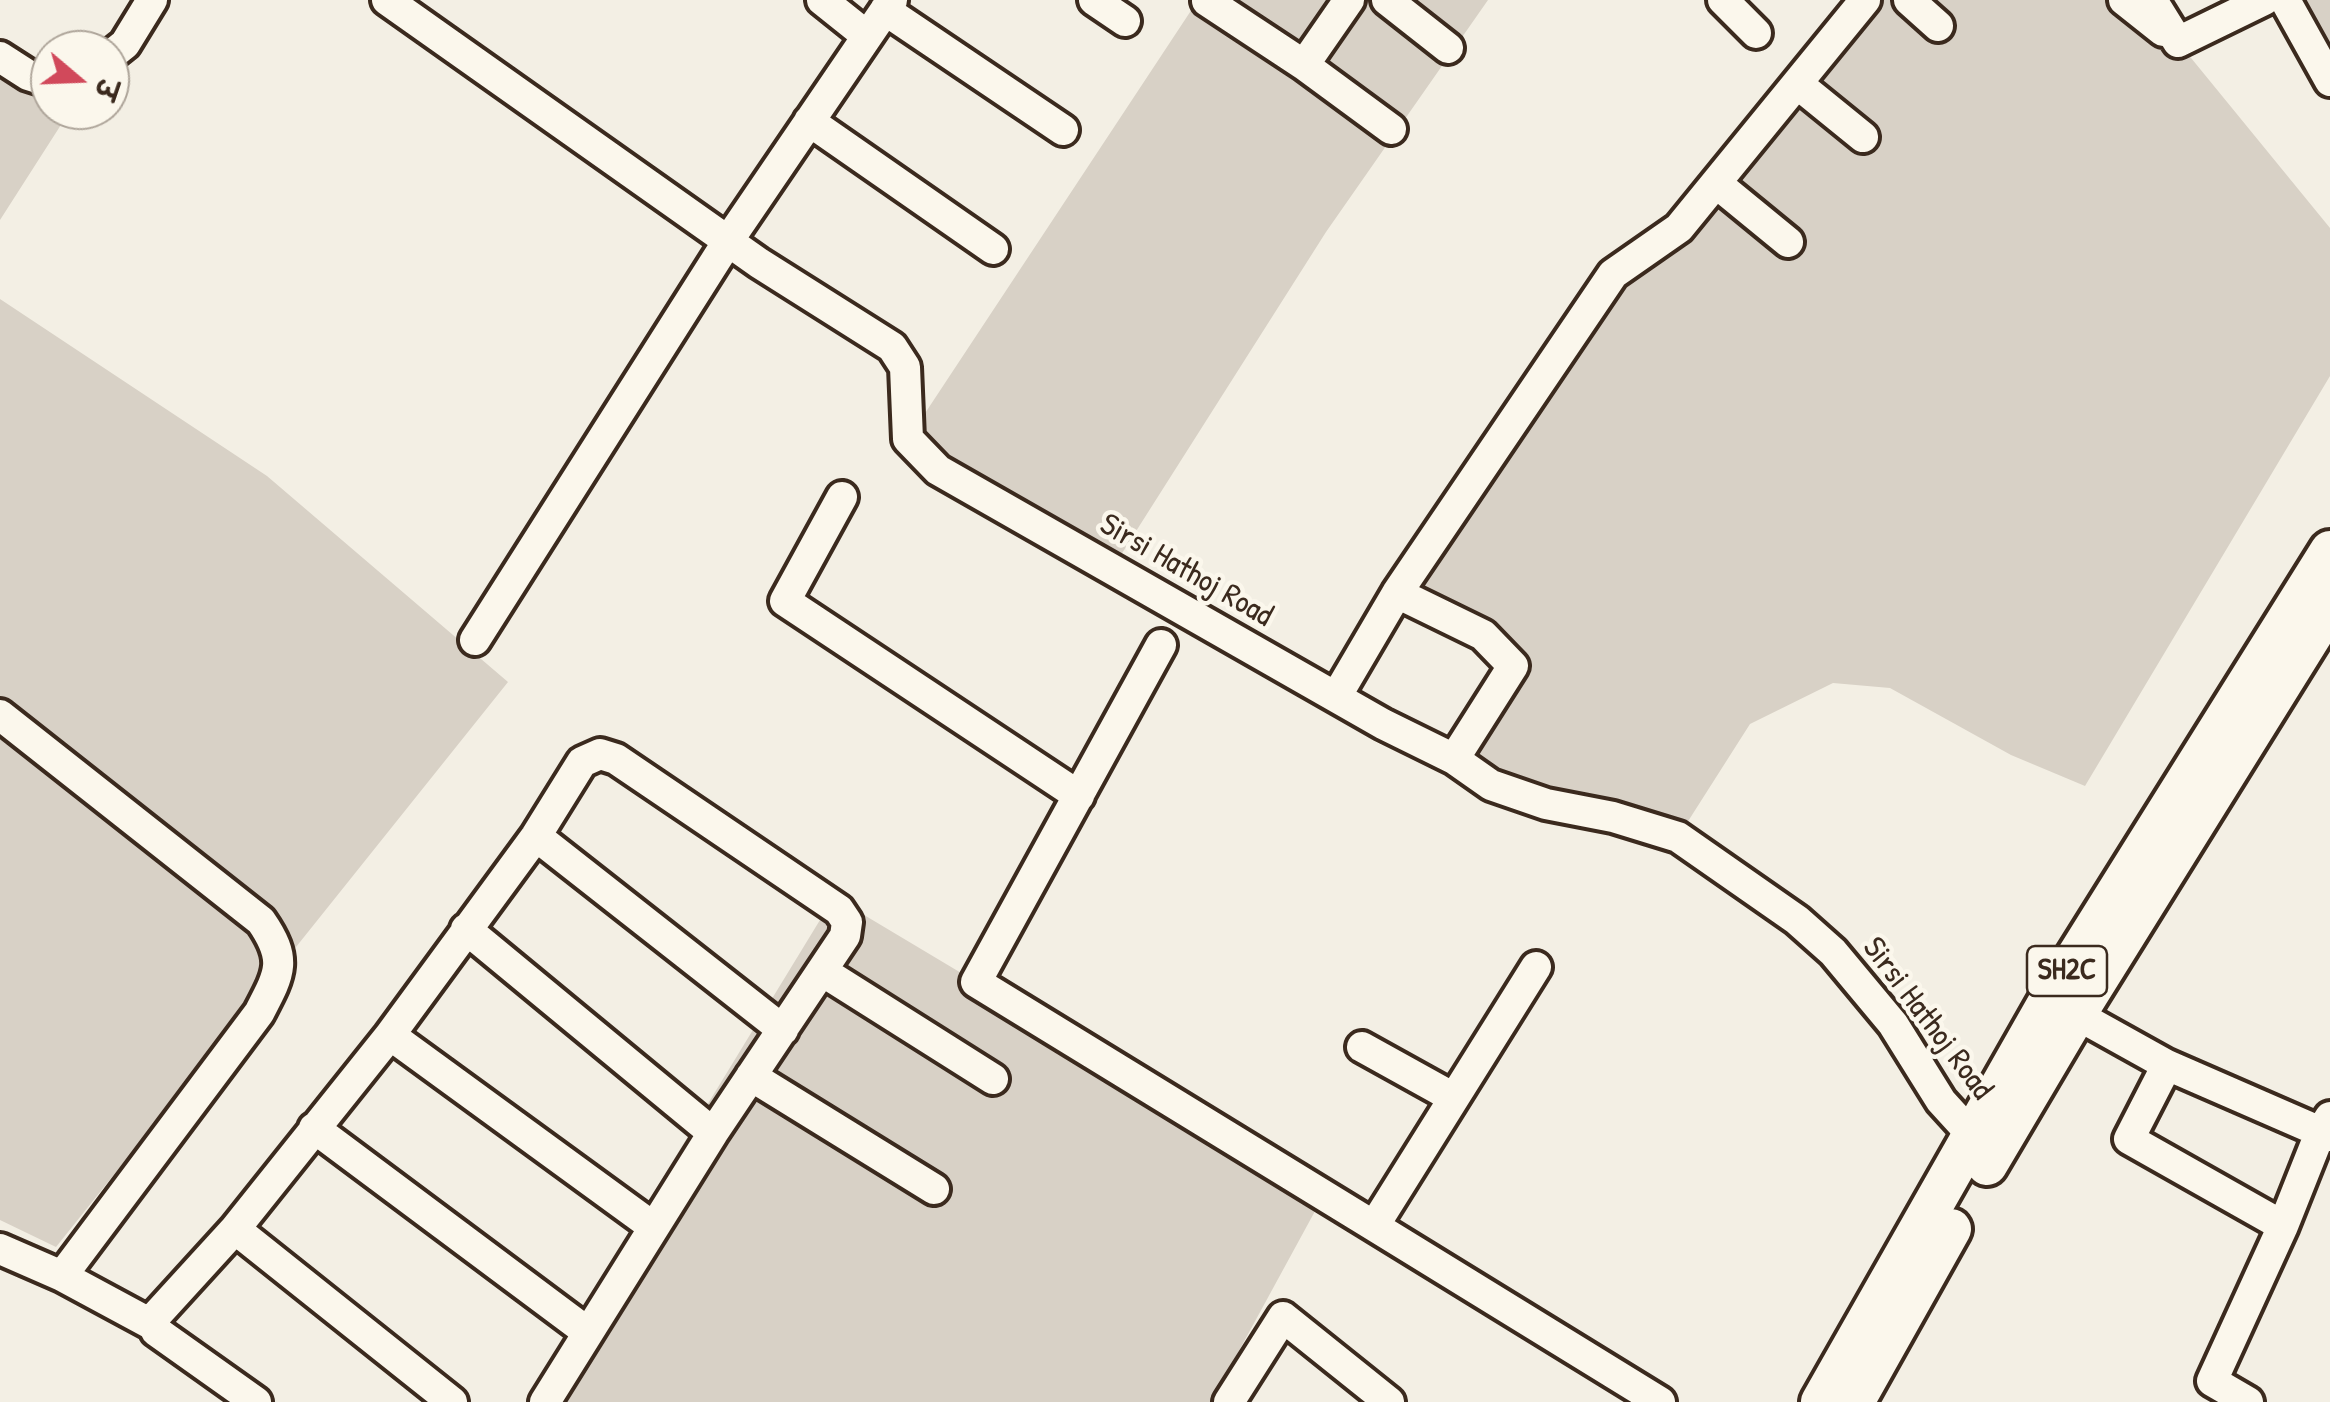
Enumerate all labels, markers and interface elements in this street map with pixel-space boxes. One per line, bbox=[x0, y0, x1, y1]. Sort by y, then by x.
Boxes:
north arrow bbox=[30, 30, 130, 130]
text: उ bbox=[85, 74, 127, 104]
street label: Sirsi Hathoj Road bbox=[1093, 506, 1279, 636]
street label: Sirsi Hathoj Road bbox=[1854, 930, 2000, 1108]
road number: SH2C bbox=[2027, 946, 2107, 996]

